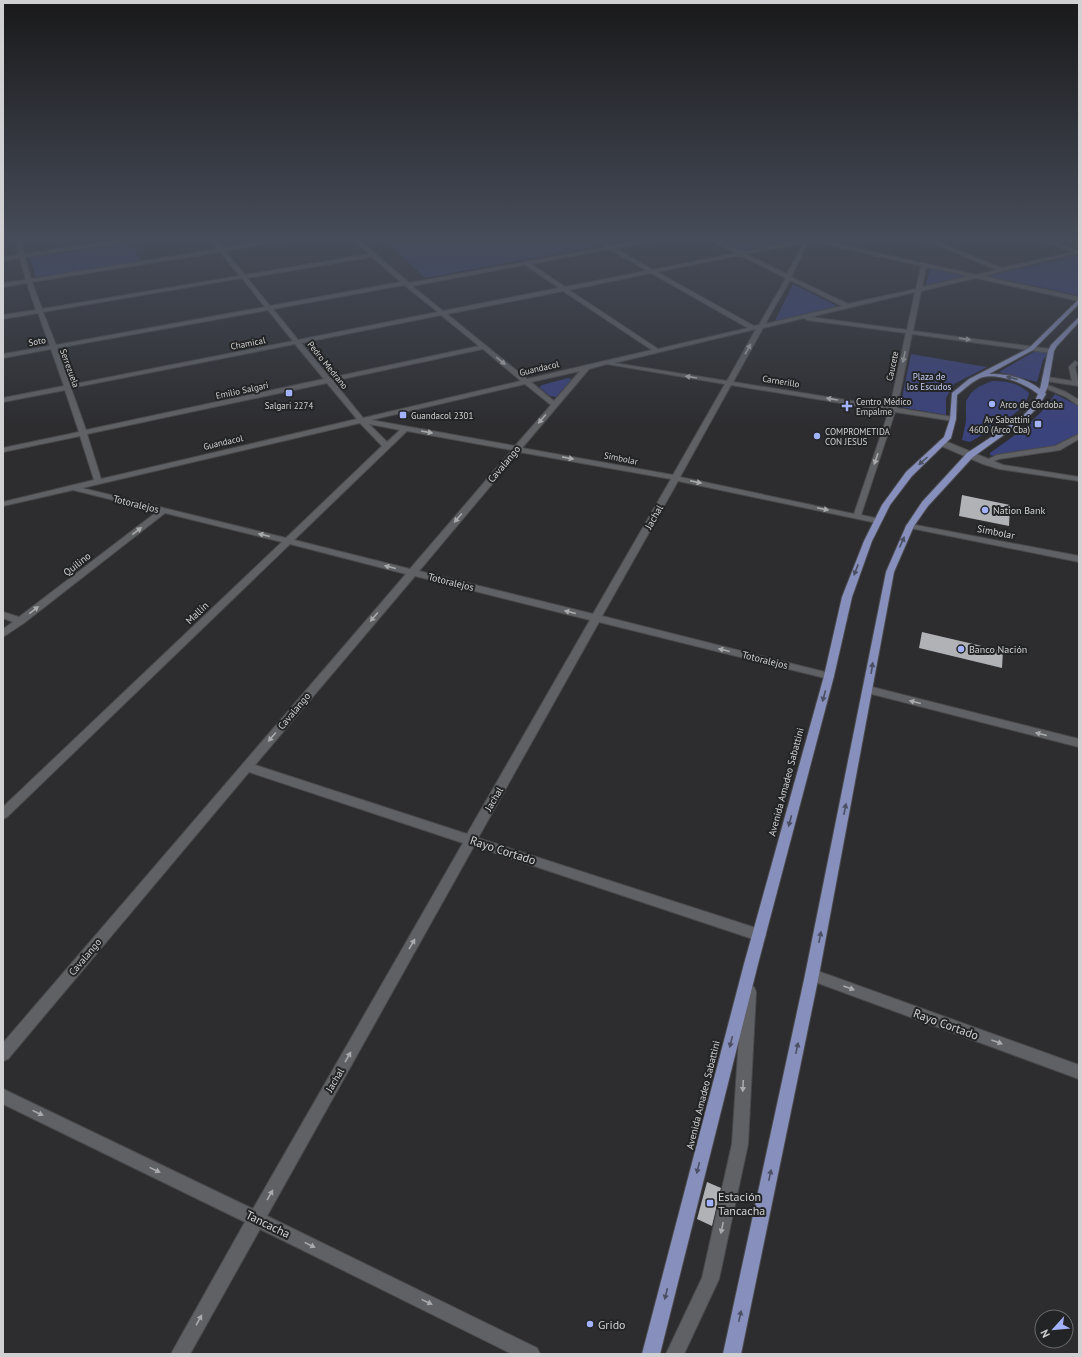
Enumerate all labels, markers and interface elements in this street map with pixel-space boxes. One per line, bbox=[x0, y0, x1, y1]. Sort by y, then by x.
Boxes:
street label: Soto bbox=[27, 334, 47, 348]
street label: Chamical bbox=[230, 334, 267, 352]
one-way arrow bbox=[959, 336, 971, 342]
street label: Pedro Medrano bbox=[305, 339, 351, 391]
one-way arrow bbox=[745, 343, 752, 355]
street label: Serrezuela bbox=[58, 347, 82, 389]
street label: Caucete bbox=[883, 350, 901, 382]
one-way arrow bbox=[900, 351, 906, 363]
one-way arrow bbox=[496, 357, 507, 365]
street label: Guandacol bbox=[518, 358, 560, 378]
park label: Plaza de los Escudos bbox=[907, 371, 952, 392]
street label: Carnerillo bbox=[762, 373, 801, 389]
one-way arrow bbox=[685, 374, 697, 380]
one-way arrow bbox=[1006, 375, 1018, 381]
street label: Emilio Salgari bbox=[215, 379, 269, 401]
marker: Salgari 2274 bbox=[284, 388, 294, 398]
one-way arrow bbox=[826, 396, 838, 402]
place label: Centro Médico Empalme bbox=[856, 396, 911, 417]
marker: Arco de Córdoba bbox=[987, 399, 997, 409]
place label: Arco de Córdoba bbox=[1000, 399, 1063, 410]
place label: Salgari 2274 bbox=[265, 400, 313, 411]
marker: Centro Médico Empalme bbox=[841, 400, 853, 412]
marker: Guandacol 2301 bbox=[398, 410, 408, 420]
place label: Guandacol 2301 bbox=[411, 410, 473, 421]
one-way arrow bbox=[538, 413, 547, 424]
place label: Av Sabattini 4600 (Arco Cba) bbox=[969, 414, 1030, 436]
marker: Av Sabattini 4600 (Arco Cba) bbox=[1033, 419, 1043, 429]
place label: COMPROMETIDA CON JESUS bbox=[825, 426, 891, 447]
one-way arrow bbox=[421, 429, 433, 435]
marker: COMPROMETIDA CON JESUS bbox=[812, 431, 822, 441]
street label: Guandacol bbox=[202, 432, 244, 452]
street label: Cavalango bbox=[485, 443, 523, 485]
street label: Simbolar bbox=[603, 449, 639, 467]
one-way arrow bbox=[872, 454, 878, 466]
one-way arrow bbox=[562, 456, 575, 462]
one-way arrow bbox=[919, 456, 928, 465]
one-way arrow bbox=[690, 480, 702, 486]
street label: Totoralejos bbox=[112, 492, 160, 516]
street label: Jachal bbox=[642, 503, 666, 532]
place label: Nation Bank bbox=[993, 504, 1046, 517]
marker: Nation Bank bbox=[980, 505, 990, 515]
one-way arrow bbox=[817, 506, 830, 512]
one-way arrow bbox=[454, 512, 463, 523]
street label: Simbolar bbox=[976, 522, 1017, 542]
one-way arrow bbox=[131, 527, 142, 535]
one-way arrow bbox=[257, 532, 270, 538]
one-way arrow bbox=[899, 536, 906, 548]
street label: Quilino bbox=[61, 549, 93, 579]
one-way arrow bbox=[383, 564, 396, 570]
one-way arrow bbox=[853, 565, 859, 577]
street label: Totoralejos bbox=[427, 570, 475, 594]
street label: Mallín bbox=[183, 599, 211, 627]
one-way arrow bbox=[28, 606, 39, 615]
one-way arrow bbox=[564, 609, 576, 615]
one-way arrow bbox=[370, 612, 379, 621]
place label: Banco Nación bbox=[969, 643, 1027, 656]
marker: Banco Nación bbox=[956, 644, 966, 654]
one-way arrow bbox=[717, 647, 729, 653]
street label: Totoralejos bbox=[741, 648, 789, 672]
one-way arrow bbox=[869, 662, 875, 674]
street label: Cavalango bbox=[275, 690, 313, 732]
one-way arrow bbox=[821, 690, 827, 702]
one-way arrow bbox=[909, 698, 921, 704]
street label: Avenida Amadeo Sabattini bbox=[765, 726, 807, 838]
one-way arrow bbox=[1035, 730, 1047, 736]
one-way arrow bbox=[267, 732, 276, 743]
street label: Jachal bbox=[481, 785, 506, 814]
one-way arrow bbox=[842, 803, 848, 815]
one-way arrow bbox=[786, 815, 792, 827]
street label: Rayo Cortado bbox=[468, 832, 538, 868]
one-way arrow bbox=[817, 931, 823, 943]
street label: Cavalango bbox=[66, 936, 104, 978]
one-way arrow bbox=[408, 938, 415, 950]
one-way arrow bbox=[843, 986, 855, 992]
street label: Rayo Cortado bbox=[911, 1005, 981, 1043]
one-way arrow bbox=[727, 1036, 733, 1048]
street label: Avenida Amadeo Sabattini bbox=[683, 1039, 723, 1151]
one-way arrow bbox=[992, 1040, 1004, 1046]
one-way arrow bbox=[794, 1042, 800, 1054]
one-way arrow bbox=[344, 1051, 351, 1063]
street label: Jachal bbox=[322, 1066, 347, 1095]
one-way arrow bbox=[740, 1080, 746, 1093]
one-way arrow bbox=[32, 1110, 44, 1116]
one-way arrow bbox=[695, 1162, 701, 1174]
one-way arrow bbox=[150, 1167, 161, 1173]
one-way arrow bbox=[768, 1169, 774, 1181]
one-way arrow bbox=[267, 1189, 273, 1201]
place label: Estación Tancacha bbox=[718, 1189, 765, 1218]
marker: Estación Tancacha bbox=[705, 1198, 715, 1208]
street label: Tancacha bbox=[243, 1207, 293, 1241]
one-way arrow bbox=[718, 1222, 724, 1235]
one-way arrow bbox=[304, 1242, 316, 1248]
one-way arrow bbox=[663, 1288, 669, 1300]
one-way arrow bbox=[421, 1299, 432, 1306]
north arrow bbox=[1034, 1309, 1074, 1349]
one-way arrow bbox=[738, 1310, 744, 1322]
one-way arrow bbox=[196, 1314, 203, 1326]
place label: Grido bbox=[598, 1317, 626, 1332]
marker: Grido bbox=[585, 1319, 595, 1329]
text: N bbox=[1037, 1327, 1053, 1340]

